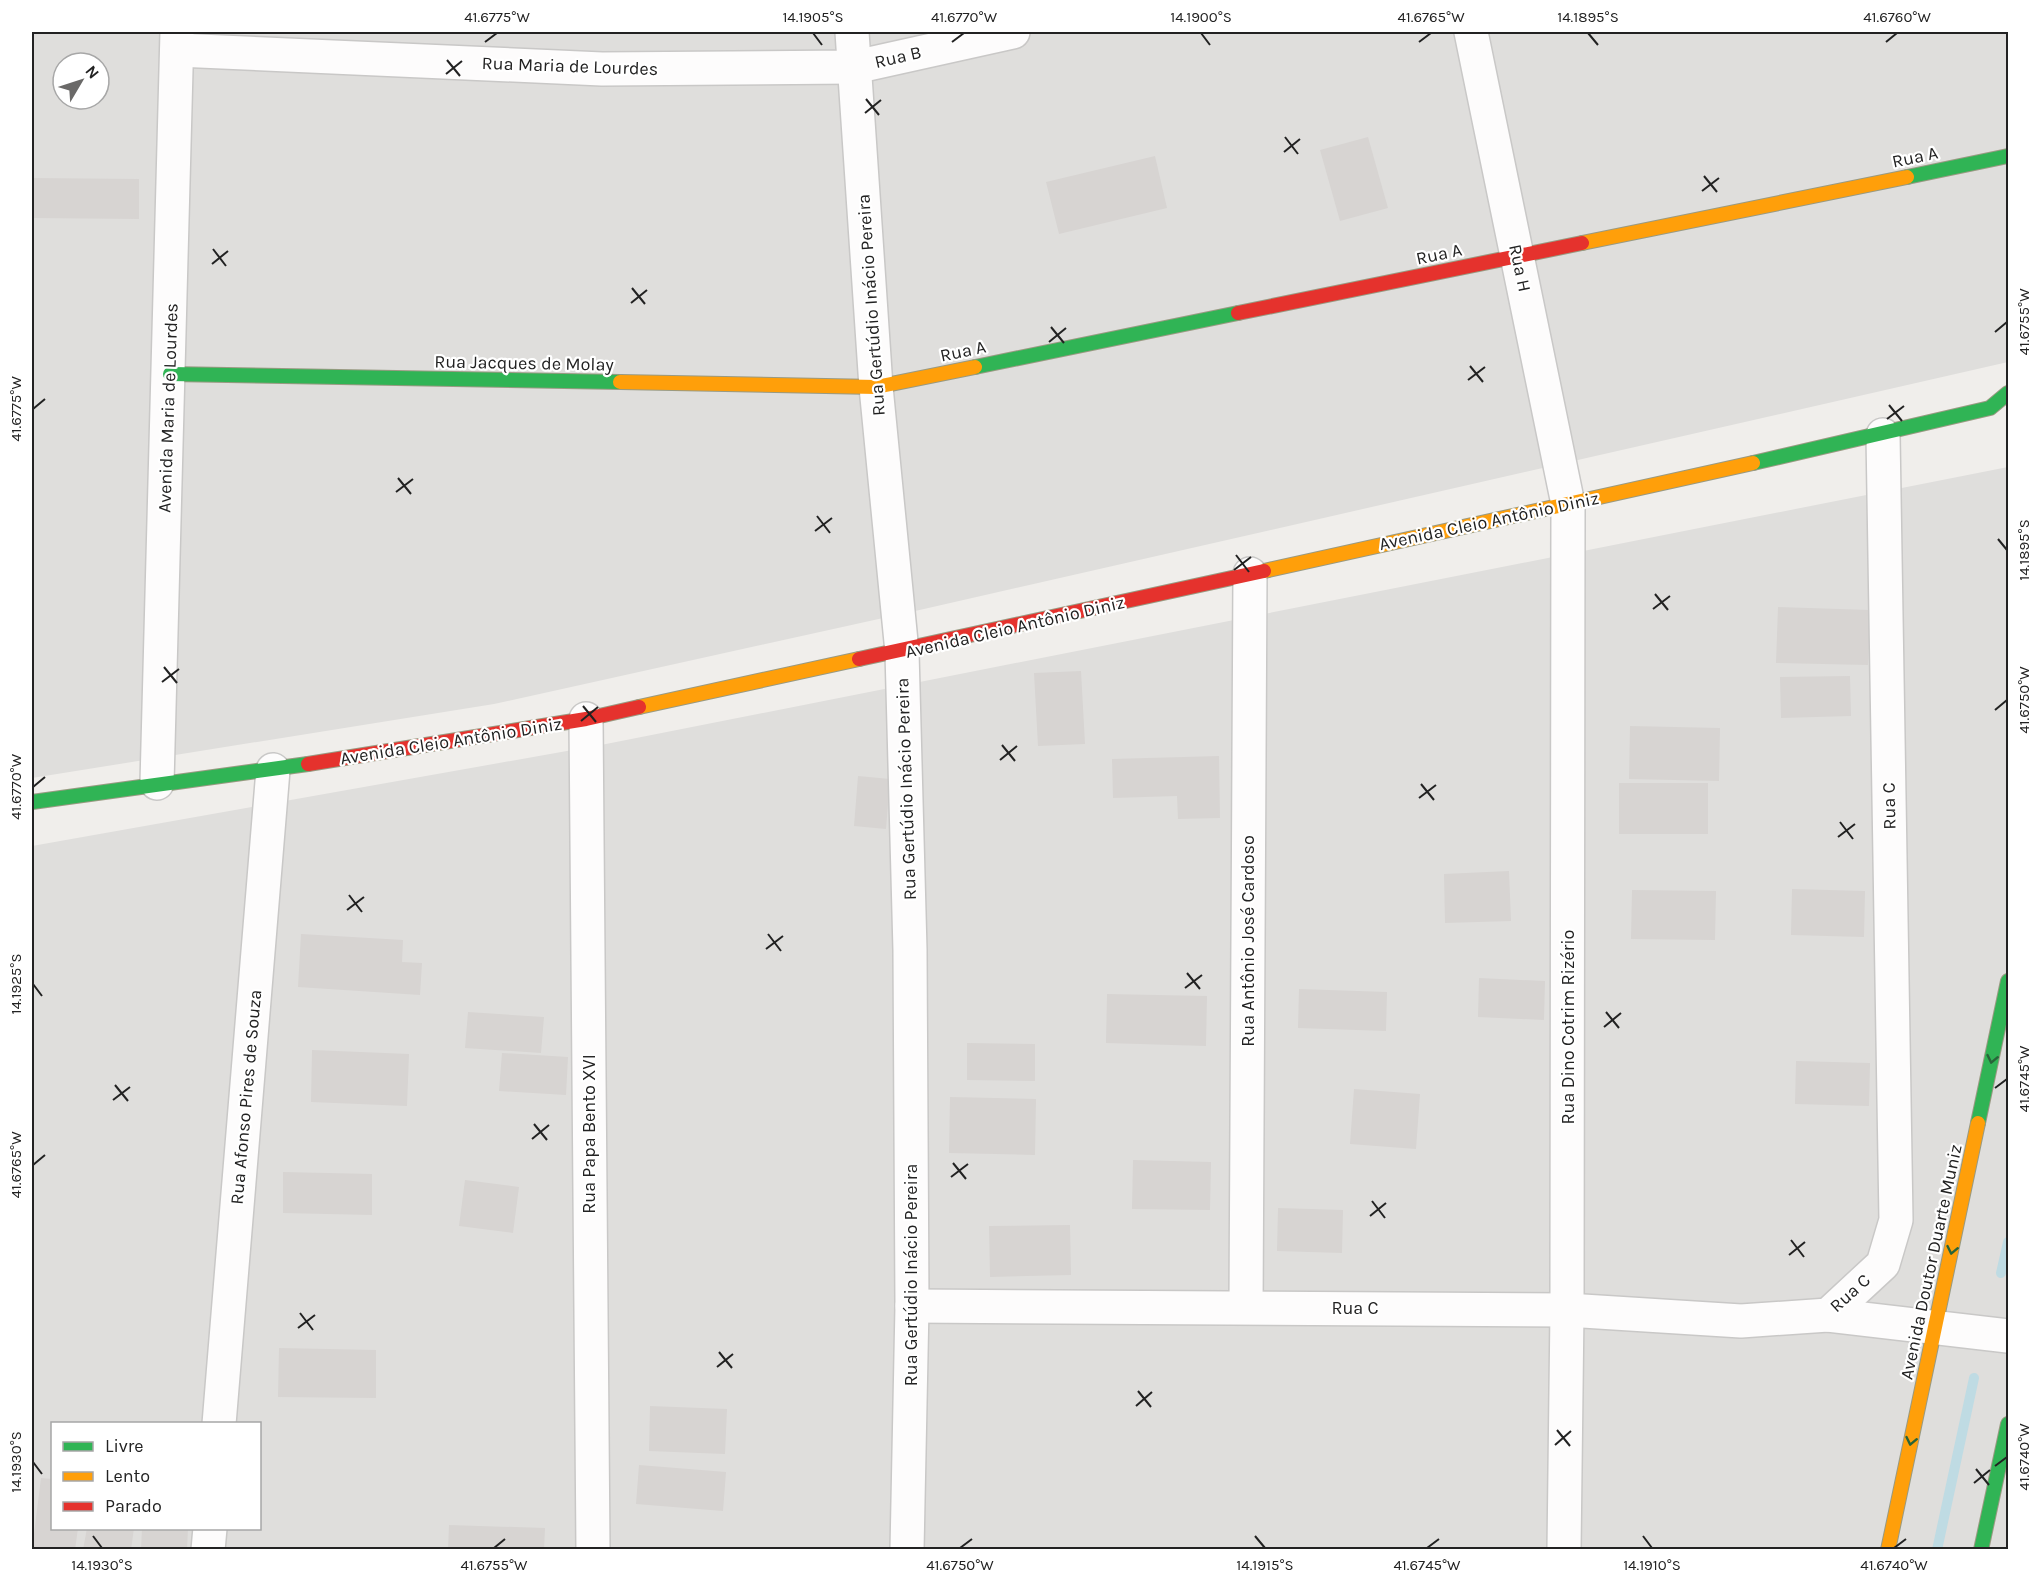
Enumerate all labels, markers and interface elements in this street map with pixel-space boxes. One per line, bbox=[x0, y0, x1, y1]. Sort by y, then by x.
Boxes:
text: 41.6775°W bbox=[464, 8, 530, 26]
text: 14.1905°S bbox=[782, 8, 844, 26]
text: 41.6770°W bbox=[931, 8, 998, 26]
text: 14.1900°S bbox=[1170, 8, 1232, 26]
text: 41.6765°W bbox=[1397, 8, 1465, 26]
text: 14.1895°S bbox=[1557, 8, 1619, 26]
text: 41.6760°W bbox=[1863, 8, 1931, 26]
street label: Rua B bbox=[872, 41, 924, 73]
north arrow bbox=[51, 51, 111, 111]
street label: Rua Maria de Lourdes bbox=[481, 52, 659, 80]
text: N bbox=[81, 61, 103, 82]
street label: Rua A bbox=[1890, 141, 1940, 173]
street label: Rua Gertúdio Inácio Pereira bbox=[852, 193, 890, 417]
street label: Rua A bbox=[1414, 238, 1464, 270]
street label: Rua H bbox=[1504, 242, 1536, 294]
text: 41.6755°W bbox=[2015, 288, 2033, 356]
street label: Avenida Maria de Lourdes bbox=[153, 303, 183, 513]
street label: Rua A bbox=[938, 335, 988, 367]
street label: Rua Jacques de Molay bbox=[434, 350, 615, 376]
text: 41.6775°W bbox=[7, 376, 25, 442]
street label: Avenida Cleio Antônio Diniz bbox=[1377, 487, 1601, 555]
text: 14.1895°S bbox=[2015, 519, 2033, 581]
street label: Avenida Cleio Antônio Diniz bbox=[903, 591, 1127, 663]
text: 41.6750°W bbox=[2015, 666, 2033, 734]
street label: Rua Gertúdio Inácio Pereira bbox=[891, 677, 921, 901]
street label: Avenida Cleio Antônio Diniz bbox=[339, 713, 563, 769]
text: 41.6770°W bbox=[7, 753, 25, 820]
street label: Rua C bbox=[1878, 782, 1900, 830]
street label: Rua Antônio José Cardoso bbox=[1237, 835, 1259, 1047]
street label: Rua Dino Cotrim Rizério bbox=[1557, 930, 1579, 1124]
text: 14.1925°S bbox=[7, 953, 25, 1015]
street label: Rua Afonso Pires de Souza bbox=[226, 989, 266, 1205]
text: 41.6745°W bbox=[2015, 1045, 2033, 1113]
street label: Rua Papa Bento XVI bbox=[578, 1054, 600, 1214]
one-way arrow bbox=[1986, 1054, 1999, 1064]
text: 41.6765°W bbox=[7, 1131, 25, 1199]
street label: Avenida Doutor Duarte Muniz bbox=[1895, 1142, 1967, 1382]
street label: Rua Gertúdio Inácio Pereira bbox=[900, 1164, 922, 1386]
one-way arrow bbox=[1946, 1245, 1959, 1255]
street label: Rua C bbox=[1825, 1269, 1875, 1317]
street label: Rua C bbox=[1331, 1297, 1379, 1319]
legend bbox=[51, 1422, 261, 1530]
text: 41.6740°W bbox=[2015, 1423, 2033, 1491]
text: 14.1930°S bbox=[7, 1431, 25, 1493]
text: Livre bbox=[105, 1435, 144, 1457]
one-way arrow bbox=[1905, 1435, 1918, 1445]
text: Lento bbox=[105, 1465, 150, 1487]
text: Parado bbox=[105, 1495, 162, 1517]
text: 14.1930°S bbox=[71, 1556, 133, 1574]
text: 41.6755°W bbox=[460, 1556, 528, 1574]
text: 41.6750°W bbox=[926, 1556, 994, 1574]
text: 14.1915°S bbox=[1236, 1556, 1294, 1574]
text: 41.6745°W bbox=[1393, 1556, 1461, 1574]
text: 14.1910°S bbox=[1623, 1556, 1681, 1574]
text: 41.6740°W bbox=[1860, 1556, 1928, 1574]

